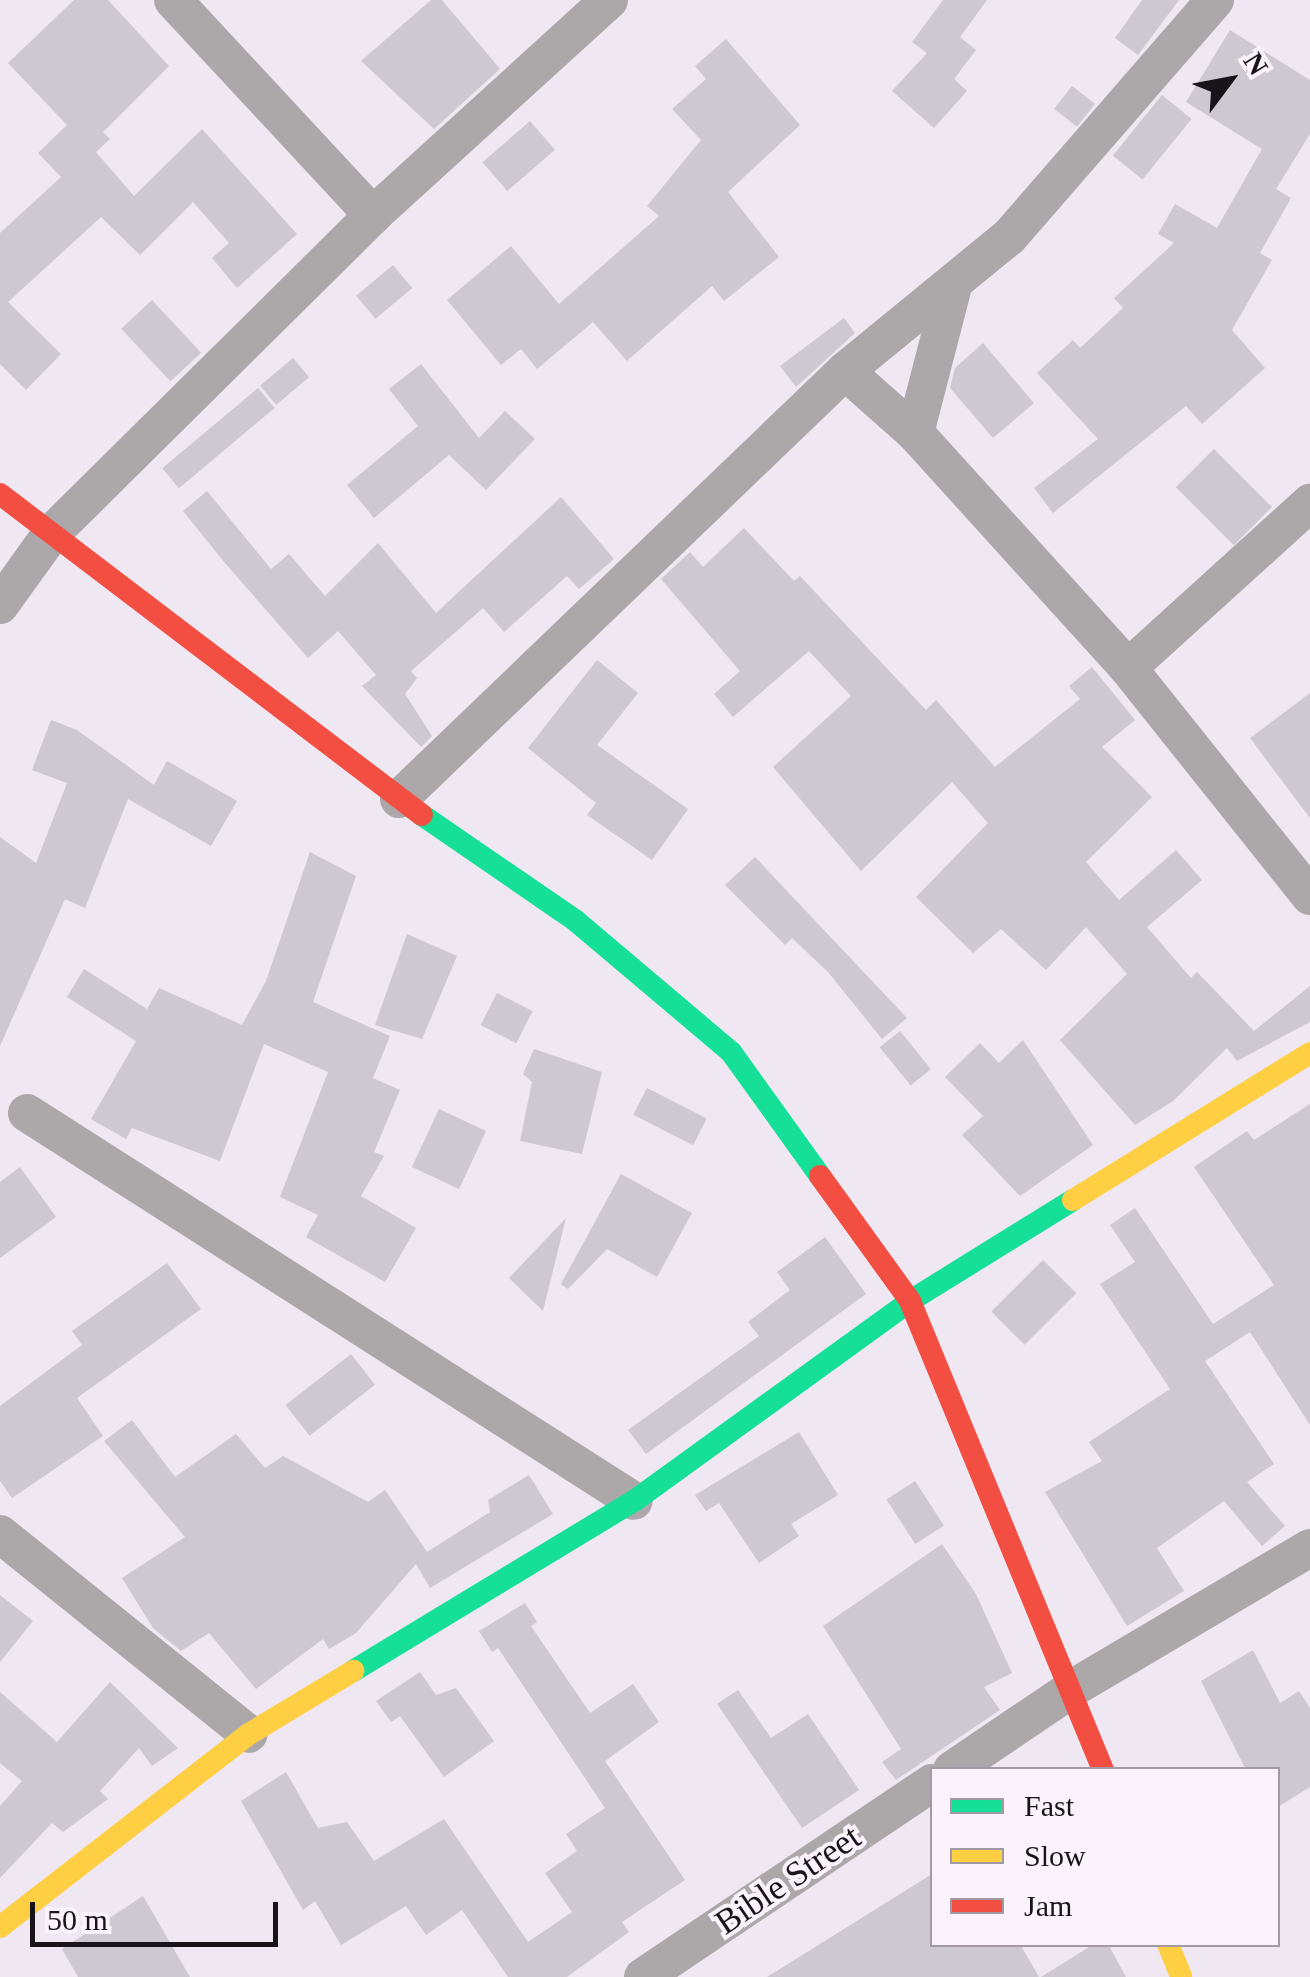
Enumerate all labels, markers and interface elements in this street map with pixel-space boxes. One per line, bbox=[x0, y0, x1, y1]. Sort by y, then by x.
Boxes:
north arrow bbox=[1180, 30, 1280, 130]
text: N bbox=[1237, 47, 1274, 81]
legend bbox=[930, 1767, 1280, 1947]
text: Fast bbox=[1024, 1789, 1074, 1822]
street label: Bible Street bbox=[707, 1816, 869, 1944]
text: Slow bbox=[1024, 1839, 1086, 1872]
scale bar bbox=[35, 1882, 282, 1944]
text: Jam bbox=[1024, 1889, 1072, 1922]
text: 50 m bbox=[47, 1903, 108, 1936]

